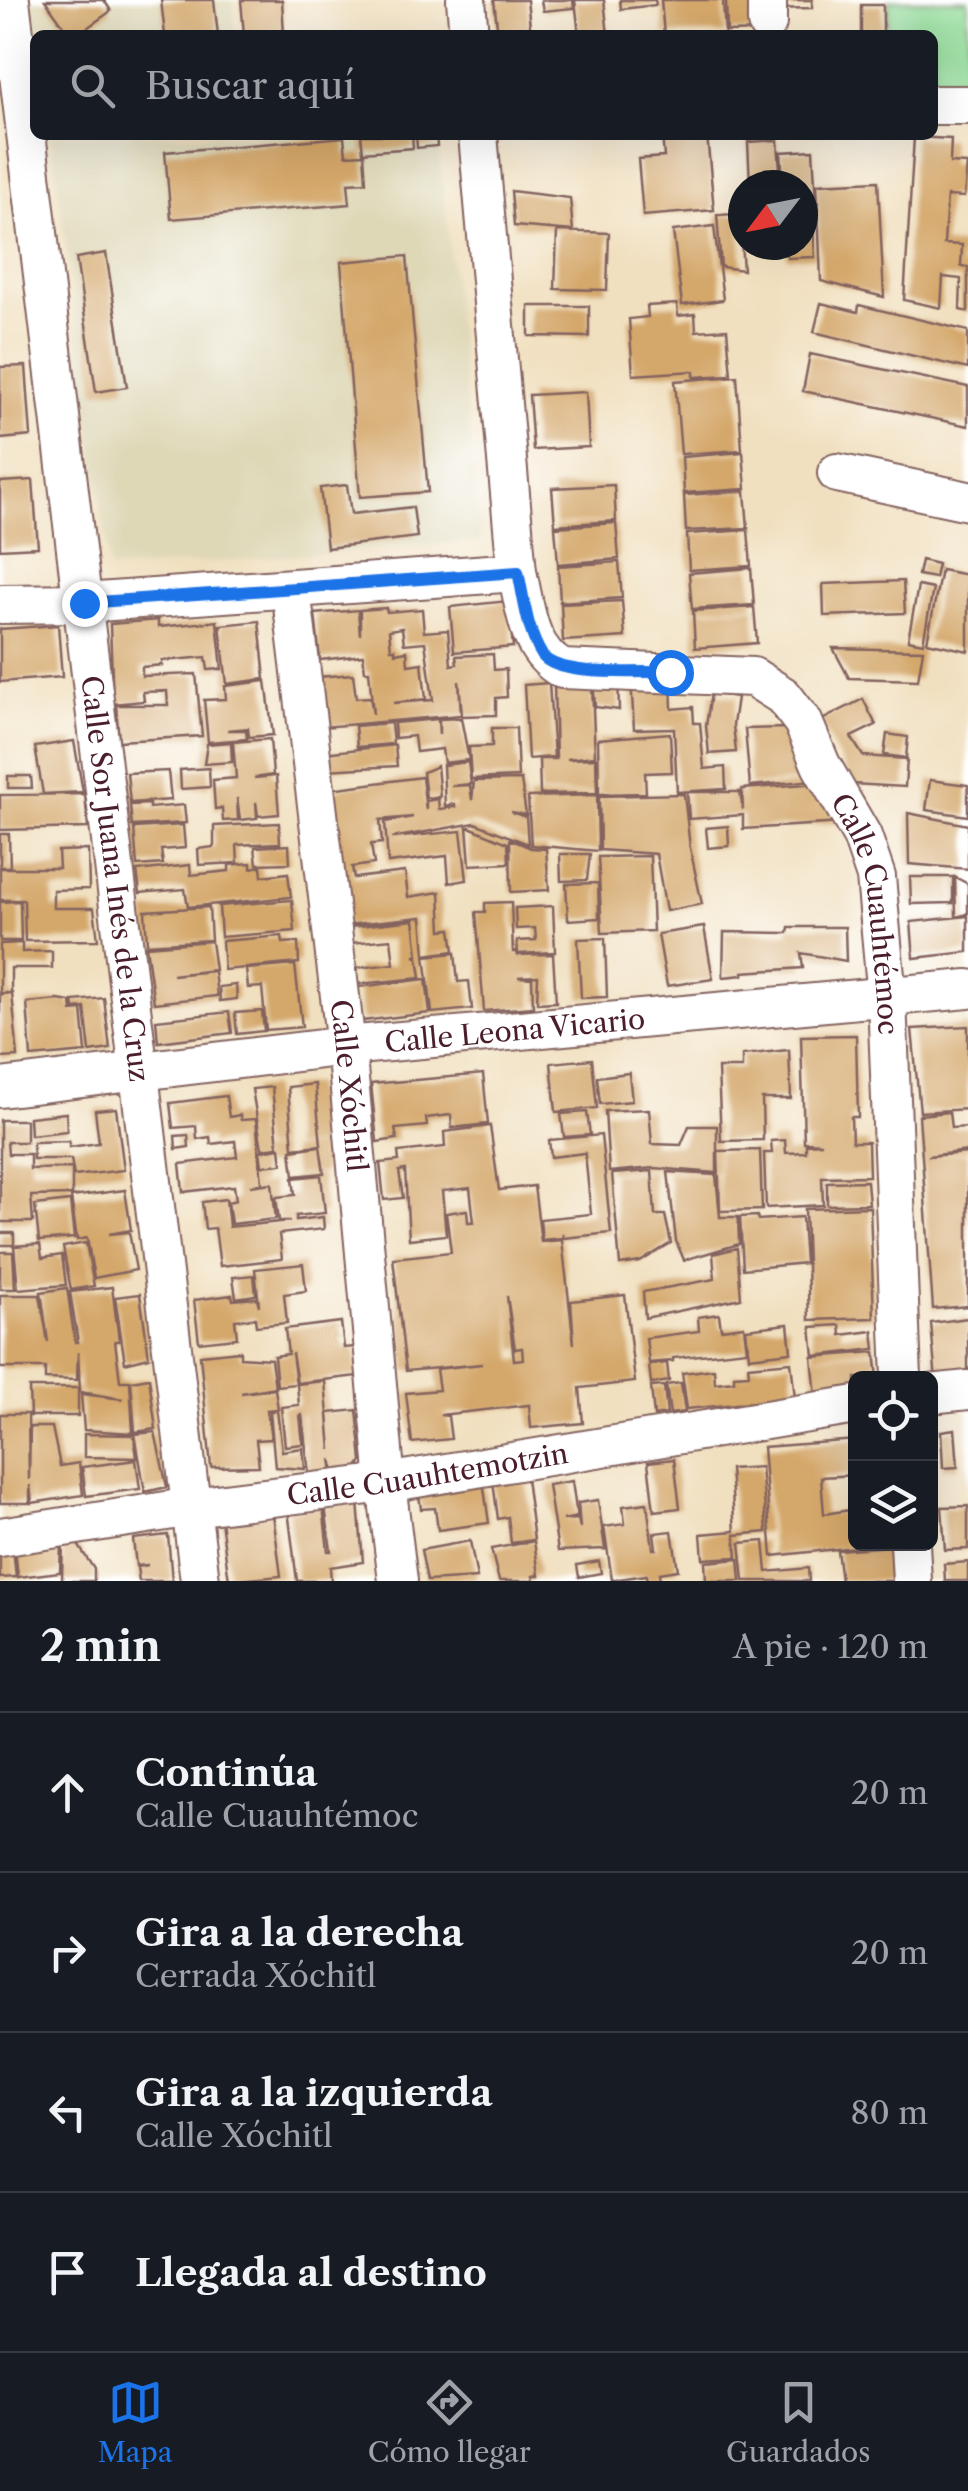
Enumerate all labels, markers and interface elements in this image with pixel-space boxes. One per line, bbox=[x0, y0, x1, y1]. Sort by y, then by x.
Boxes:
search box bbox=[30, 30, 938, 140]
icon: search bbox=[65, 58, 120, 113]
text: Buscar aquí bbox=[145, 62, 355, 109]
north arrow bbox=[728, 170, 818, 260]
route end bbox=[62, 581, 108, 627]
route start bbox=[648, 650, 694, 696]
street label: Calle Sor Juana Inés de la Cruz bbox=[74, 674, 157, 1084]
street label: Calle Cuauhtémoc bbox=[824, 787, 905, 1035]
street label: Calle Xóchitl bbox=[324, 998, 374, 1173]
street label: Calle Leona Vicario bbox=[383, 1002, 647, 1059]
map controls bbox=[848, 1371, 938, 1551]
button: locate bbox=[848, 1371, 938, 1461]
street label: Calle Cuauhtemotzin bbox=[285, 1436, 570, 1512]
button: layers bbox=[848, 1461, 938, 1551]
text: 2 min bbox=[40, 1620, 161, 1672]
text: A pie · 120 m bbox=[733, 1627, 928, 1666]
text: Continúa bbox=[135, 1749, 318, 1796]
icon: ahead bbox=[40, 1765, 95, 1820]
text: 20 m bbox=[851, 1773, 928, 1812]
text: Calle Cuauhtémoc bbox=[135, 1796, 418, 1835]
text: Gira a la derecha bbox=[135, 1909, 463, 1956]
icon: right bbox=[40, 1925, 95, 1980]
text: 20 m bbox=[851, 1933, 928, 1972]
text: Cerrada Xóchitl bbox=[135, 1956, 376, 1995]
text: Gira a la izquierda bbox=[135, 2069, 492, 2116]
icon: left bbox=[40, 2085, 95, 2140]
text: 80 m bbox=[850, 2093, 928, 2132]
text: Calle Xóchitl bbox=[135, 2116, 333, 2155]
icon: arrive bbox=[40, 2245, 95, 2300]
text: Llegada al destino bbox=[135, 2249, 487, 2296]
tab: Mapa bbox=[98, 2375, 173, 2469]
tab: Cómo llegar bbox=[368, 2375, 531, 2469]
tab: Guardados bbox=[726, 2375, 870, 2469]

